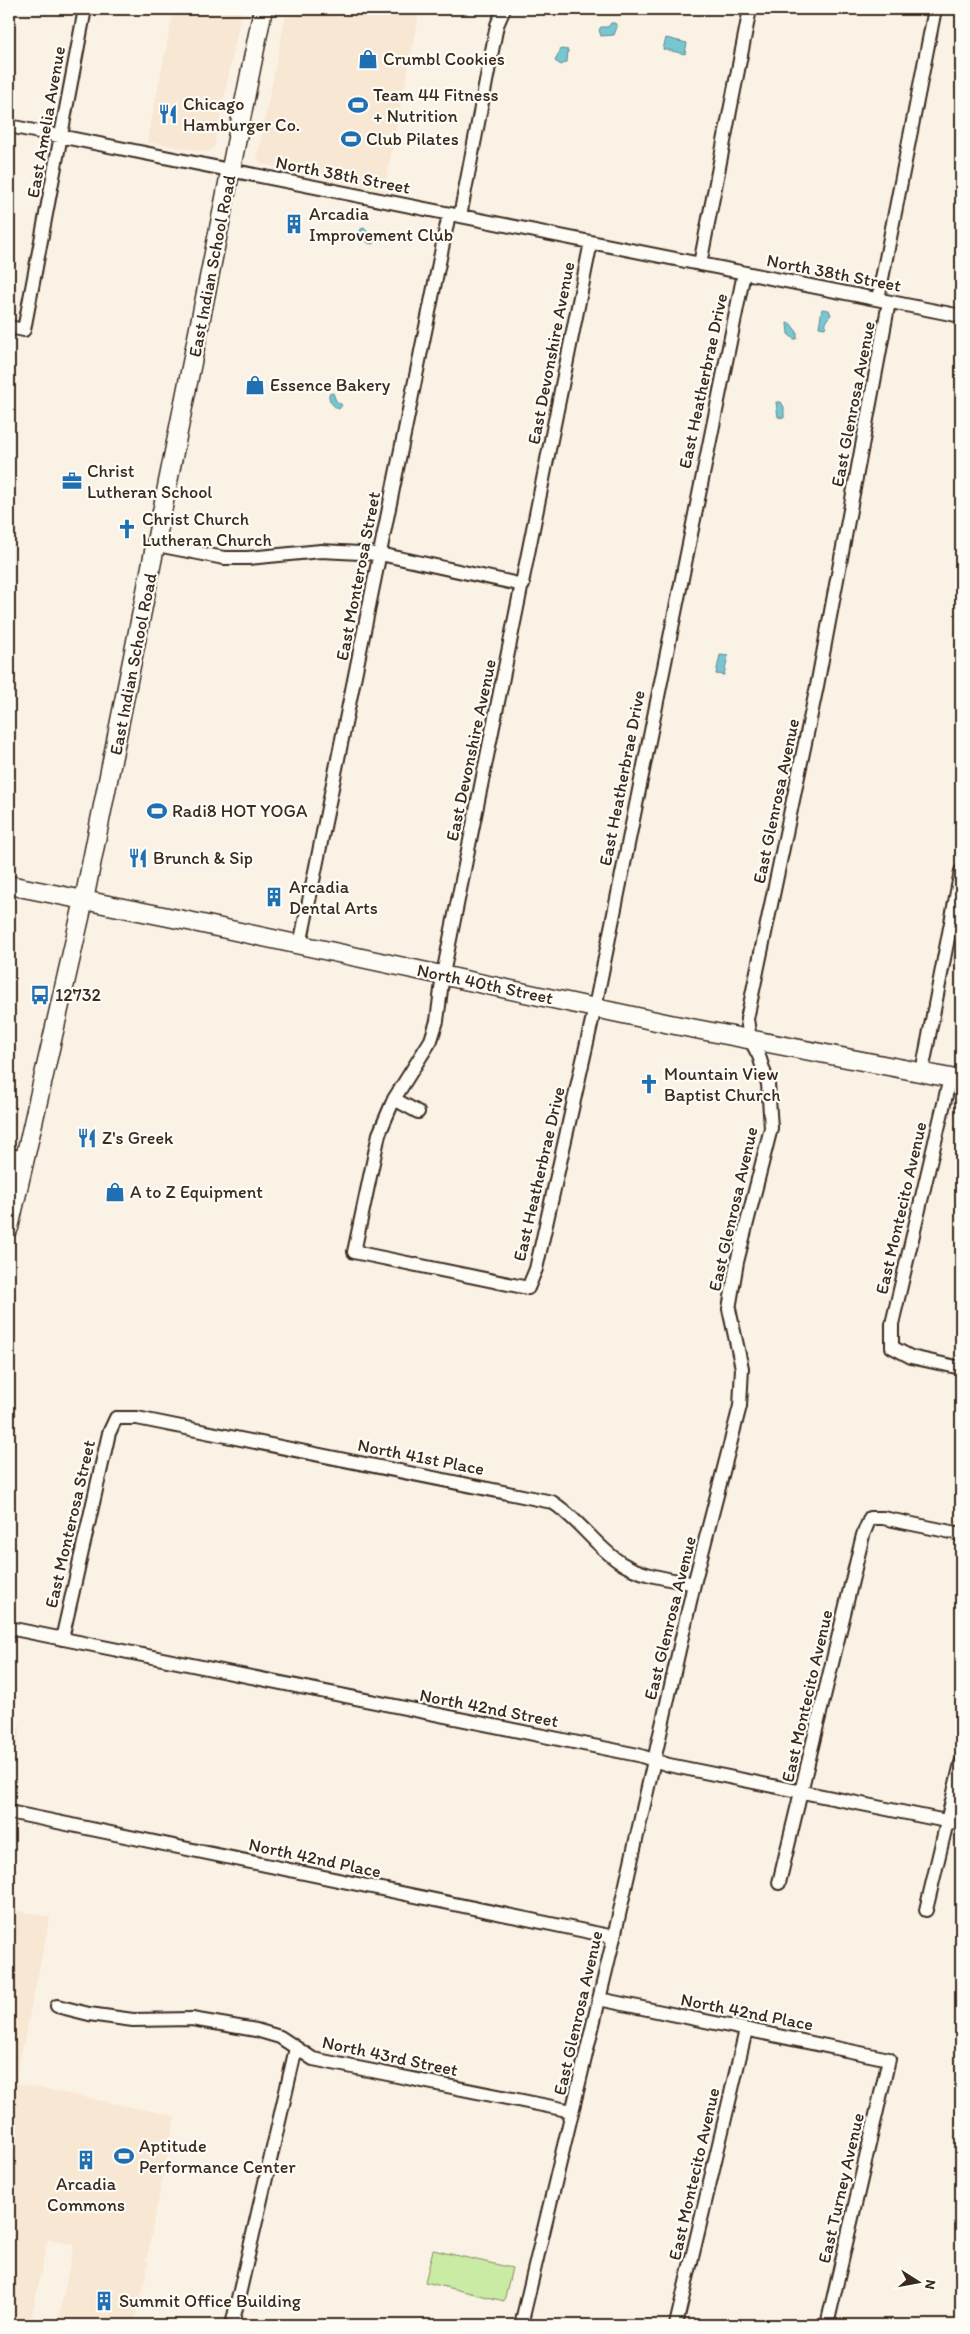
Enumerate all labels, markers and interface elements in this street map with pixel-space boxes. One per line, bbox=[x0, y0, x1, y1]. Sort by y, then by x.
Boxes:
street label: East Amelia Avenue bbox=[22, 44, 70, 200]
shop icon: Crumbl Cookies bbox=[357, 48, 379, 70]
place label: Crumbl Cookies bbox=[383, 48, 505, 70]
place label: Team 44 Fitness + Nutrition bbox=[373, 84, 499, 127]
place label: Chicago Hamburger Co. bbox=[183, 93, 300, 136]
sports icon: Team 44 Fitness + Nutrition bbox=[347, 94, 369, 116]
restaurant icon: Chicago Hamburger Co. bbox=[157, 103, 179, 125]
sports icon: Club Pilates bbox=[340, 128, 362, 150]
place label: Club Pilates bbox=[366, 128, 459, 150]
street label: North 38th Street bbox=[274, 151, 412, 199]
street label: East Indian School Road bbox=[184, 173, 240, 359]
place label: Arcadia Improvement Club bbox=[309, 203, 453, 246]
building icon: Arcadia Improvement Club bbox=[283, 213, 305, 235]
street label: North 38th Street bbox=[765, 249, 903, 297]
street label: East Devonshire Avenue bbox=[523, 260, 579, 446]
street label: East Heatherbrae Drive bbox=[674, 291, 732, 471]
street label: East Glenrosa Avenue bbox=[826, 319, 880, 489]
shop icon: Essence Bakery bbox=[244, 374, 266, 396]
place label: Essence Bakery bbox=[270, 374, 391, 396]
place label: Christ Lutheran School bbox=[87, 460, 212, 503]
office icon: Christ Lutheran School bbox=[61, 470, 83, 492]
street label: East Monterosa Street bbox=[331, 489, 385, 662]
place label: Christ Church Lutheran Church bbox=[142, 508, 272, 551]
church icon: Christ Church Lutheran Church bbox=[116, 518, 138, 540]
street label: East Indian School Road bbox=[105, 571, 161, 757]
street label: East Devonshire Avenue bbox=[441, 657, 501, 843]
street label: East Heatherbrae Drive bbox=[594, 688, 650, 868]
street label: East Glenrosa Avenue bbox=[748, 716, 804, 886]
sports icon: Radi8 HOT YOGA bbox=[146, 800, 168, 822]
place label: Radi8 HOT YOGA bbox=[172, 800, 308, 822]
restaurant icon: Brunch & Sip bbox=[127, 847, 149, 869]
place label: Brunch & Sip bbox=[153, 847, 253, 869]
place label: Arcadia Dental Arts bbox=[289, 876, 378, 919]
building icon: Arcadia Dental Arts bbox=[263, 886, 285, 908]
street label: North 40th Street bbox=[415, 959, 555, 1009]
bus stop icon: 12732 bbox=[29, 984, 51, 1006]
place label: 12732 bbox=[55, 984, 102, 1006]
place label: Mountain View Baptist Church bbox=[664, 1063, 780, 1106]
church icon: Mountain View Baptist Church bbox=[638, 1073, 660, 1095]
street label: East Heatherbrae Drive bbox=[508, 1085, 570, 1263]
street label: East Montecito Avenue bbox=[870, 1120, 932, 1296]
street label: East Glenrosa Avenue bbox=[703, 1125, 763, 1293]
restaurant icon: Z's Greek bbox=[76, 1127, 98, 1149]
place label: Z's Greek bbox=[102, 1127, 174, 1149]
shop icon: A to Z Equipment bbox=[104, 1181, 126, 1203]
place label: A to Z Equipment bbox=[130, 1181, 263, 1203]
street label: North 41st Place bbox=[356, 1434, 486, 1480]
street label: East Monterosa Street bbox=[40, 1438, 100, 1610]
street label: East Glenrosa Avenue bbox=[639, 1534, 701, 1702]
street label: East Montecito Avenue bbox=[776, 1608, 838, 1784]
street label: North 42nd Street bbox=[418, 1684, 561, 1732]
street label: North 42nd Place bbox=[247, 1833, 383, 1883]
street label: East Glenrosa Avenue bbox=[548, 1929, 608, 2097]
street label: North 42nd Place bbox=[679, 1988, 815, 2036]
street label: North 43rd Street bbox=[320, 2031, 460, 2081]
street label: East Montecito Avenue bbox=[663, 2086, 725, 2262]
street label: East Turney Avenue bbox=[813, 2111, 869, 2265]
place label: Aptitude Performance Center bbox=[139, 2135, 296, 2178]
sports icon: Aptitude Performance Center bbox=[113, 2145, 135, 2167]
building icon: Arcadia Commons bbox=[75, 2149, 97, 2171]
place label: Arcadia Commons bbox=[47, 2173, 125, 2216]
north arrow bbox=[892, 2256, 942, 2306]
text: N bbox=[921, 2278, 940, 2291]
building icon: Summit Office Building bbox=[93, 2290, 115, 2312]
place label: Summit Office Building bbox=[119, 2290, 302, 2312]

